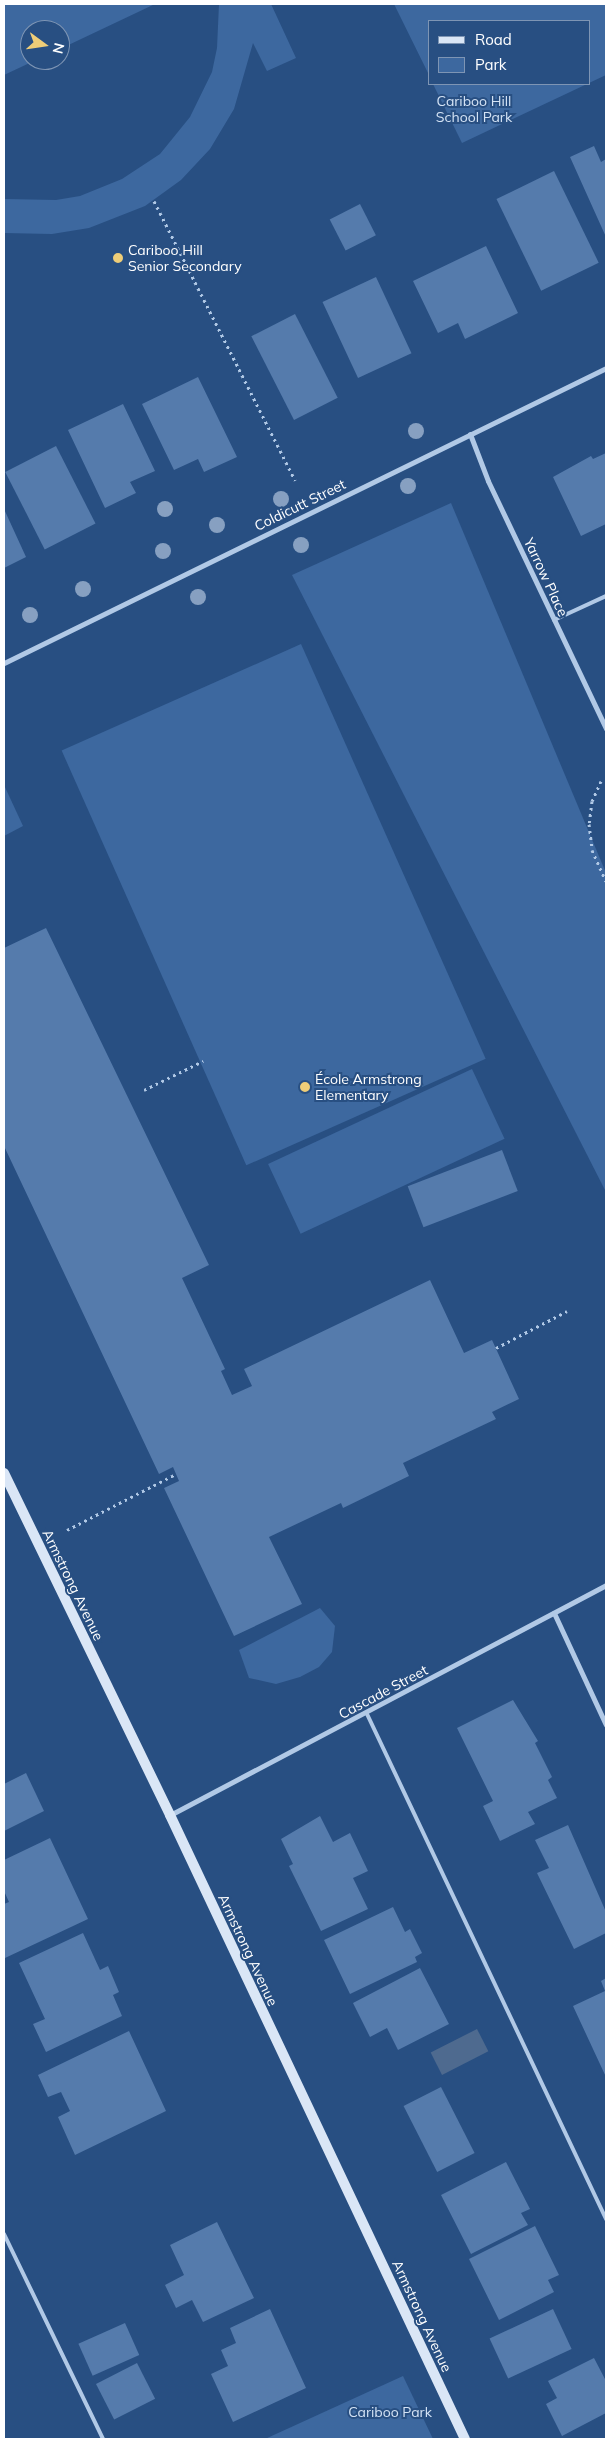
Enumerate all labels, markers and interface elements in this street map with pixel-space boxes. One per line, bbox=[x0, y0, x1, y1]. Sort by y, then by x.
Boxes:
north arrow bbox=[20, 20, 70, 70]
legend bbox=[428, 20, 590, 85]
text: Road bbox=[475, 30, 512, 49]
text: N bbox=[49, 41, 69, 56]
text: Park bbox=[475, 55, 507, 74]
park label: Cariboo Hill School Park bbox=[436, 93, 512, 125]
place label: Cariboo Hill Senior Secondary bbox=[128, 242, 242, 274]
marker: Cariboo Hill Senior Secondary bbox=[112, 252, 124, 264]
street label: Coldicutt Street bbox=[252, 476, 348, 534]
street label: Yarrow Place bbox=[520, 535, 572, 619]
place label: École Armstrong Elementary bbox=[315, 1071, 422, 1104]
marker: École Armstrong Elementary bbox=[299, 1081, 311, 1093]
street label: Armstrong Avenue bbox=[39, 1527, 107, 1643]
street label: Cascade Street bbox=[336, 1661, 430, 1723]
street label: Armstrong Avenue bbox=[215, 1891, 281, 2009]
street label: Armstrong Avenue bbox=[389, 2257, 455, 2375]
park label: Cariboo Park bbox=[348, 2404, 432, 2420]

